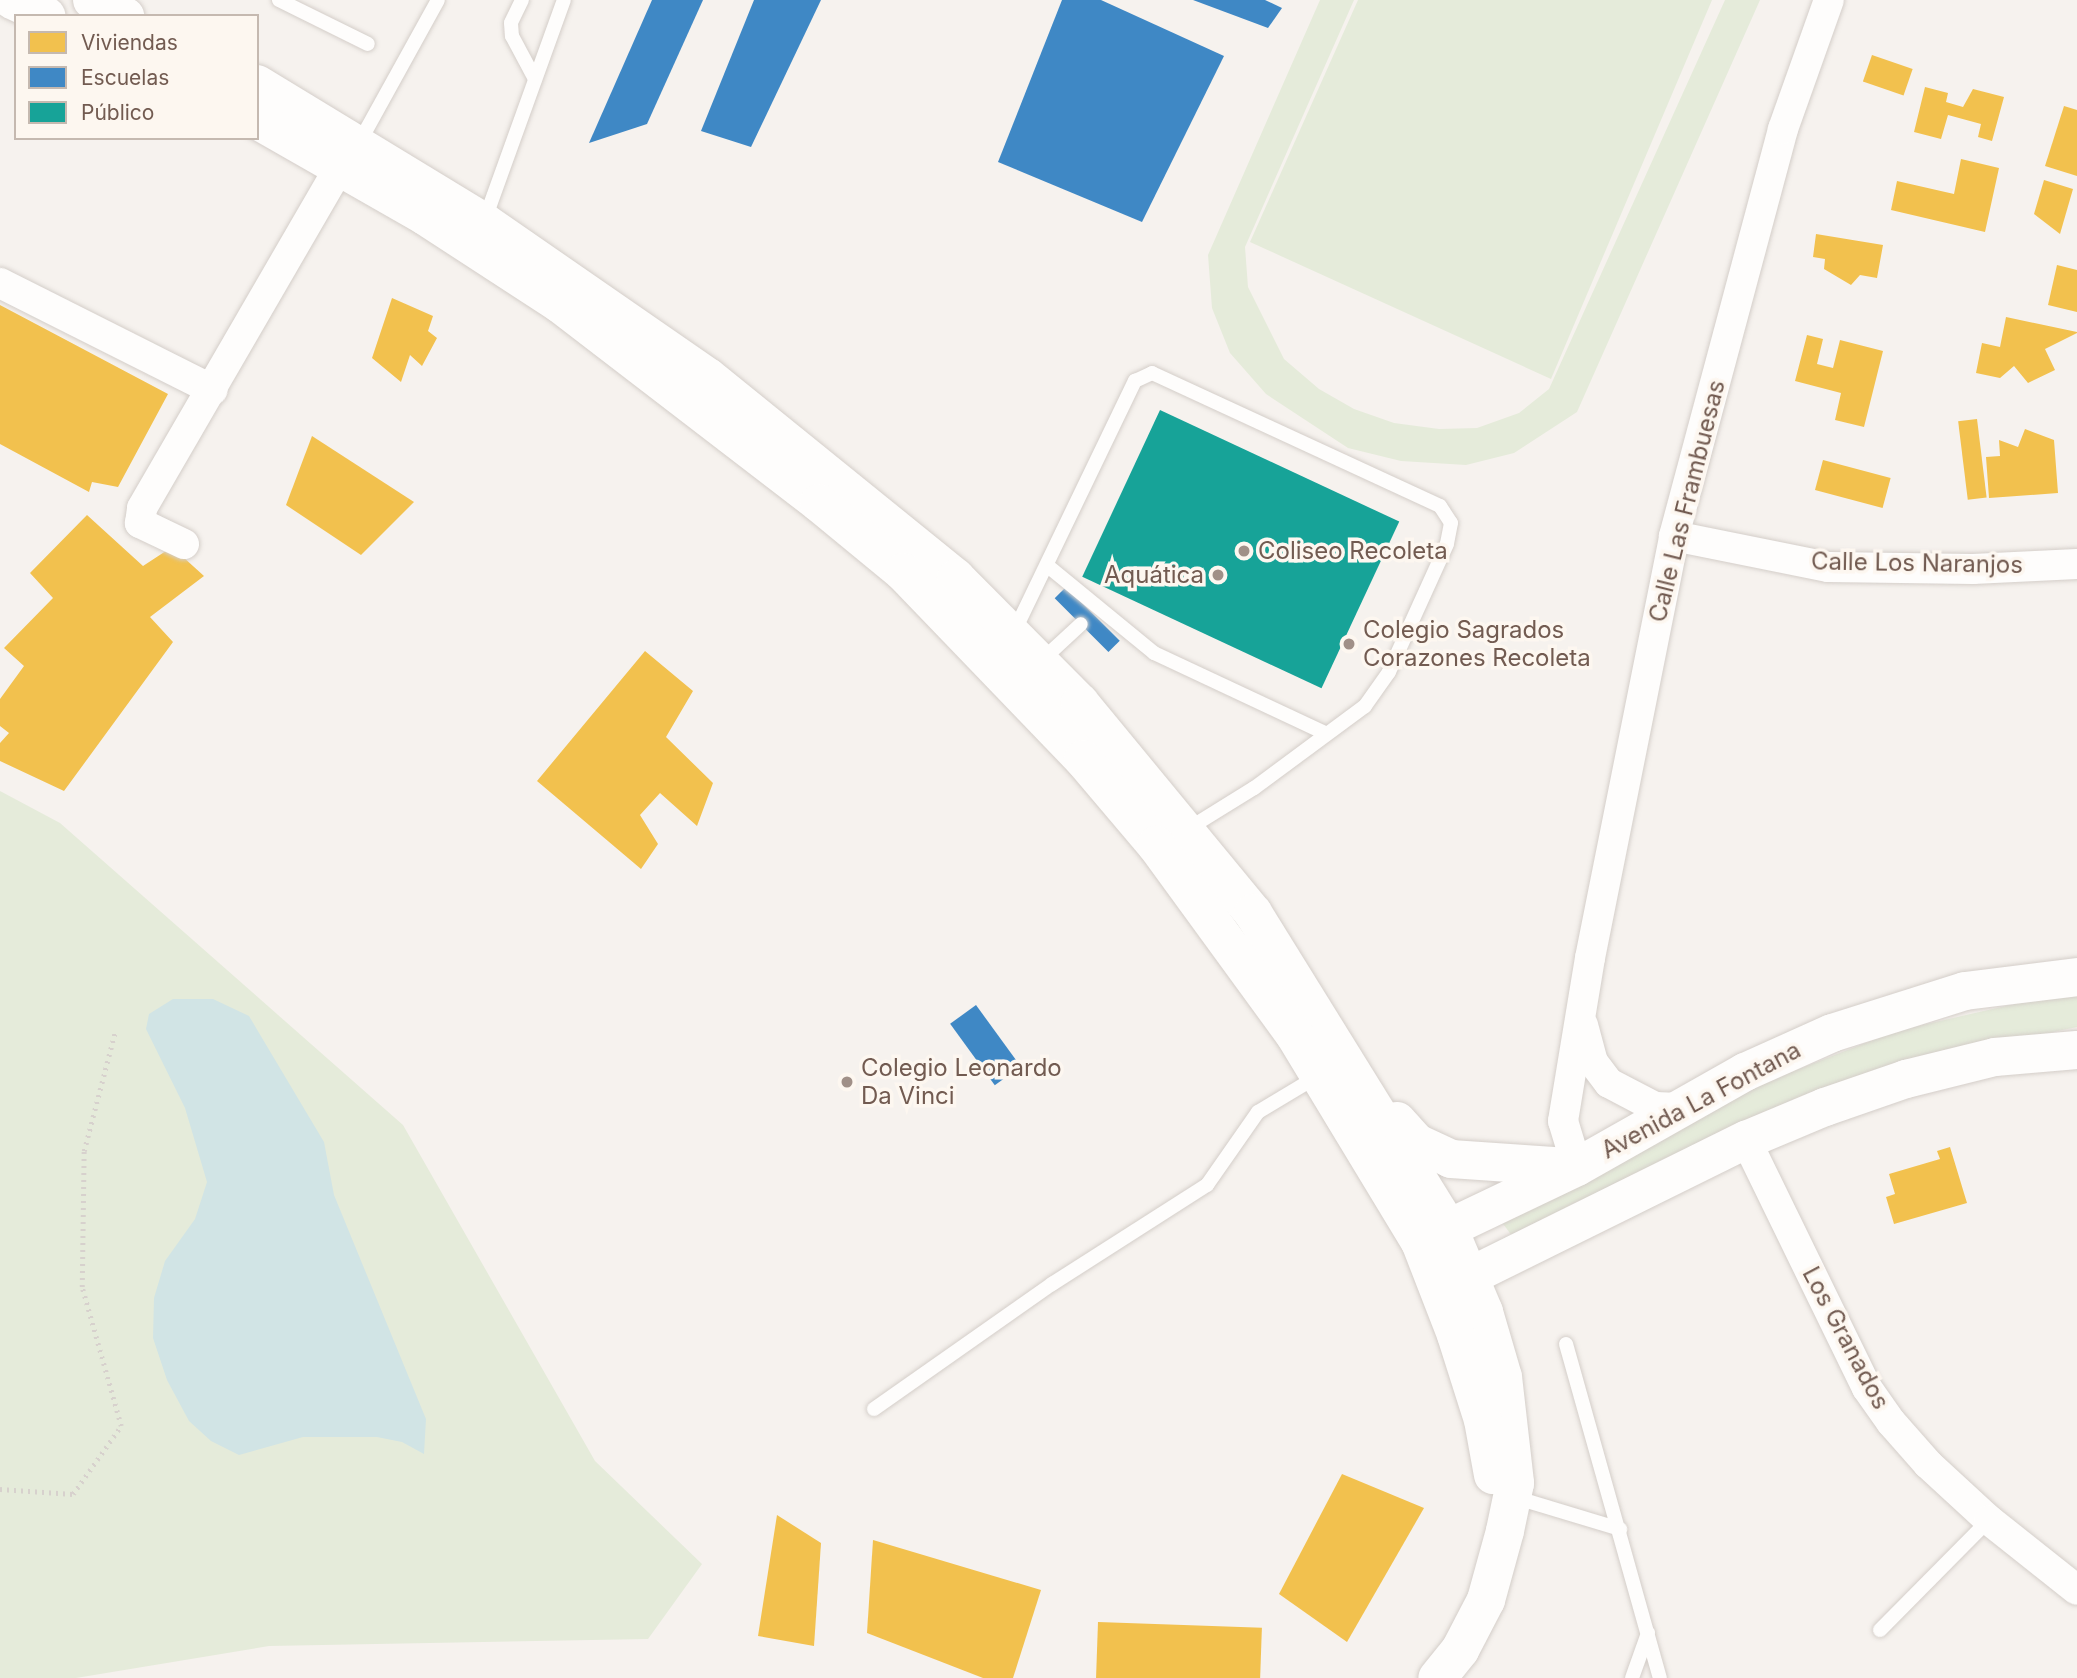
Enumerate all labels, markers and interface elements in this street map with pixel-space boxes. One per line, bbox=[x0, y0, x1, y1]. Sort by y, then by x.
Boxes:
legend bbox=[14, 14, 259, 140]
text: Viviendas bbox=[81, 30, 178, 55]
text: Escuelas bbox=[81, 65, 169, 90]
text: Público bbox=[81, 100, 154, 125]
street label: Calle Las Frambuesas bbox=[1643, 377, 1731, 625]
place label: Coliseo Recoleta bbox=[1258, 537, 1448, 565]
marker: Coliseo Recoleta bbox=[1236, 543, 1252, 559]
street label: Calle Los Naranjos bbox=[1811, 547, 2023, 579]
place label: Aquática bbox=[1104, 561, 1204, 589]
marker: Aquática bbox=[1210, 567, 1226, 583]
place label: Colegio Sagrados Corazones Recoleta bbox=[1363, 616, 1591, 672]
marker: Colegio Sagrados Corazones Recoleta bbox=[1341, 636, 1357, 652]
street label: Avenida La Fontana bbox=[1596, 1035, 1806, 1165]
place label: Colegio Leonardo Da Vinci bbox=[861, 1054, 1062, 1110]
marker: Colegio Leonardo Da Vinci bbox=[839, 1074, 855, 1090]
street label: Los Granados bbox=[1796, 1262, 1896, 1414]

